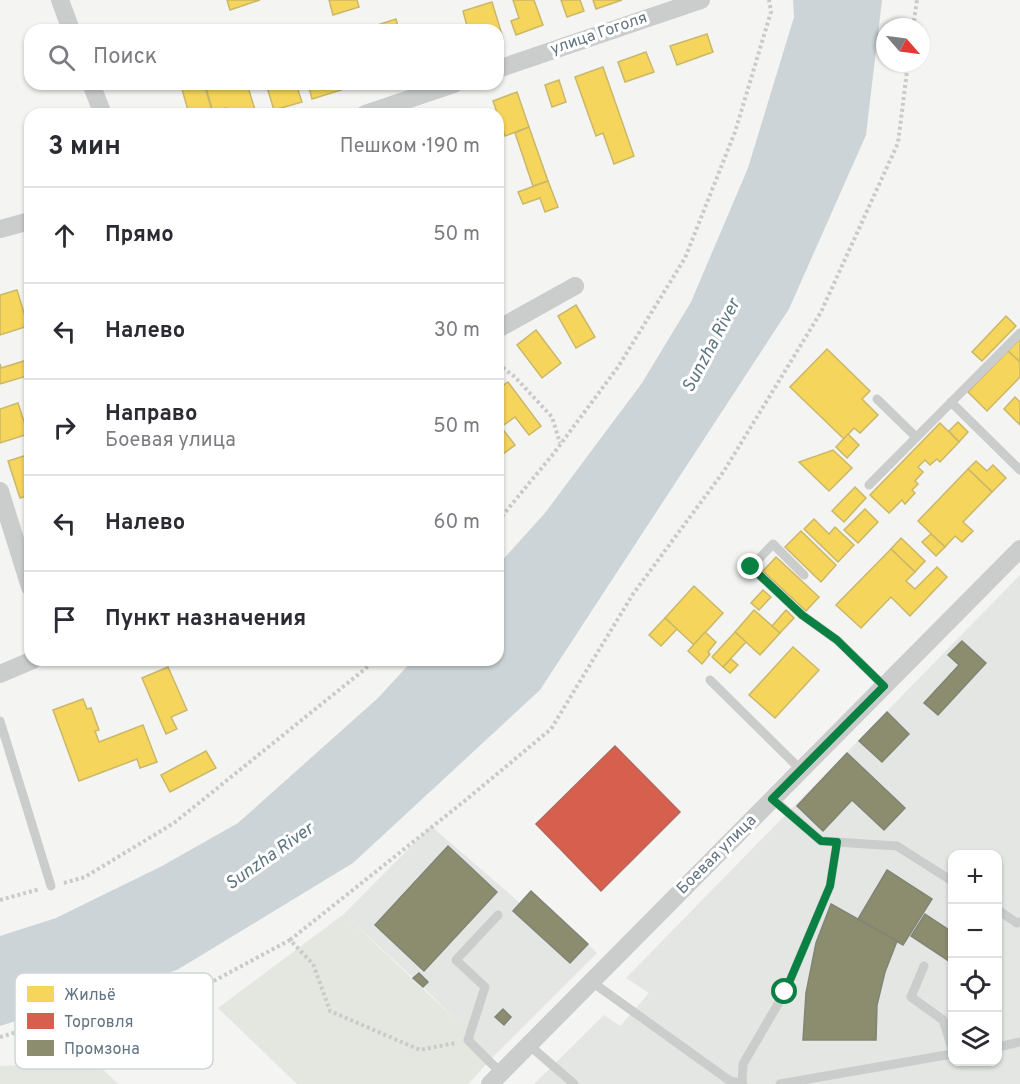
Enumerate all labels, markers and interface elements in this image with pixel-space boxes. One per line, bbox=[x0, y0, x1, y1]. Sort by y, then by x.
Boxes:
street label: улица Гоголя bbox=[548, 8, 650, 60]
north arrow bbox=[876, 18, 930, 72]
search box bbox=[24, 24, 504, 90]
icon: search bbox=[45, 41, 78, 74]
text: Поиск bbox=[93, 44, 157, 71]
text: 3 мин bbox=[48, 131, 121, 164]
text: Пешком · 190 m bbox=[340, 134, 480, 160]
icon: ahead bbox=[48, 219, 81, 252]
text: Прямо bbox=[105, 222, 174, 249]
text: 50 m bbox=[433, 222, 480, 248]
water label: Sunzha River bbox=[678, 293, 747, 397]
icon: left bbox=[48, 315, 81, 348]
text: Налево bbox=[105, 318, 185, 345]
text: 30 m bbox=[434, 318, 480, 344]
text: Направо bbox=[105, 401, 197, 428]
icon: right bbox=[48, 411, 81, 444]
text: 50 m bbox=[433, 414, 480, 440]
text: Боевая улица bbox=[105, 428, 236, 454]
icon: left bbox=[48, 507, 81, 540]
text: Налево bbox=[105, 510, 185, 537]
text: 60 m bbox=[434, 510, 480, 536]
route end bbox=[737, 553, 763, 579]
icon: arrive bbox=[48, 603, 81, 636]
text: Пункт назначения bbox=[105, 606, 306, 633]
street label: Боевая улица bbox=[673, 811, 761, 899]
water label: Sunzha River bbox=[221, 817, 320, 896]
map controls bbox=[948, 850, 1002, 1066]
button: + bbox=[948, 850, 1002, 904]
button: − bbox=[948, 904, 1002, 958]
button: locate bbox=[948, 958, 1002, 1012]
legend bbox=[15, 973, 213, 1069]
route start bbox=[771, 978, 797, 1004]
text: Жильё bbox=[64, 986, 116, 1006]
button: layers bbox=[948, 1012, 1002, 1066]
text: Торговля bbox=[64, 1013, 134, 1033]
text: Промзона bbox=[64, 1040, 140, 1060]

